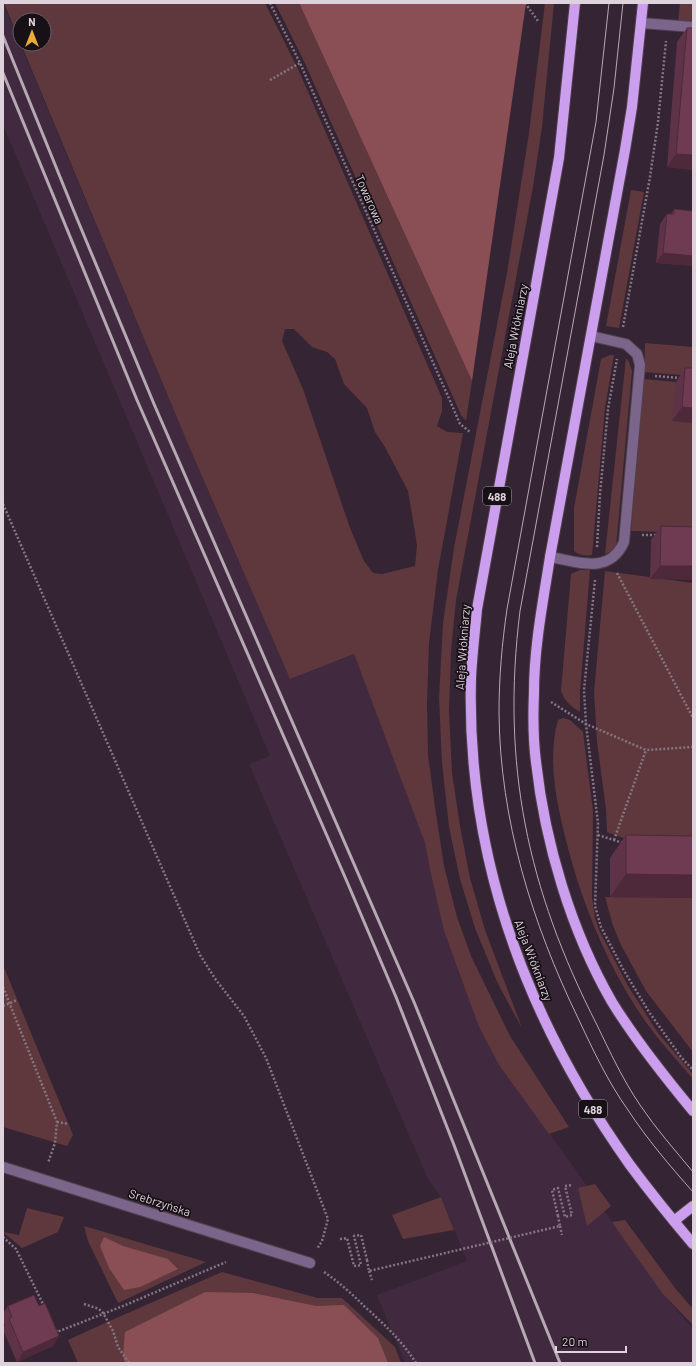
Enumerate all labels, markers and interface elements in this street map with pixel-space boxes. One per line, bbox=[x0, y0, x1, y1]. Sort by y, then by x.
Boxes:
north arrow bbox=[12, 12, 52, 52]
text: N bbox=[28, 15, 36, 28]
street label: Towarowa bbox=[353, 172, 387, 226]
street label: Aleja Włókniarzy bbox=[500, 282, 530, 370]
road number: 488 bbox=[483, 487, 511, 505]
street label: Aleja Włókniarzy bbox=[452, 603, 472, 690]
street label: Aleja Włókniarzy bbox=[512, 917, 556, 1003]
road number: 488 bbox=[579, 1100, 607, 1118]
street label: Srebrzyńska bbox=[127, 1185, 193, 1219]
scale bar bbox=[556, 1328, 626, 1354]
text: 20 m bbox=[562, 1334, 588, 1348]

